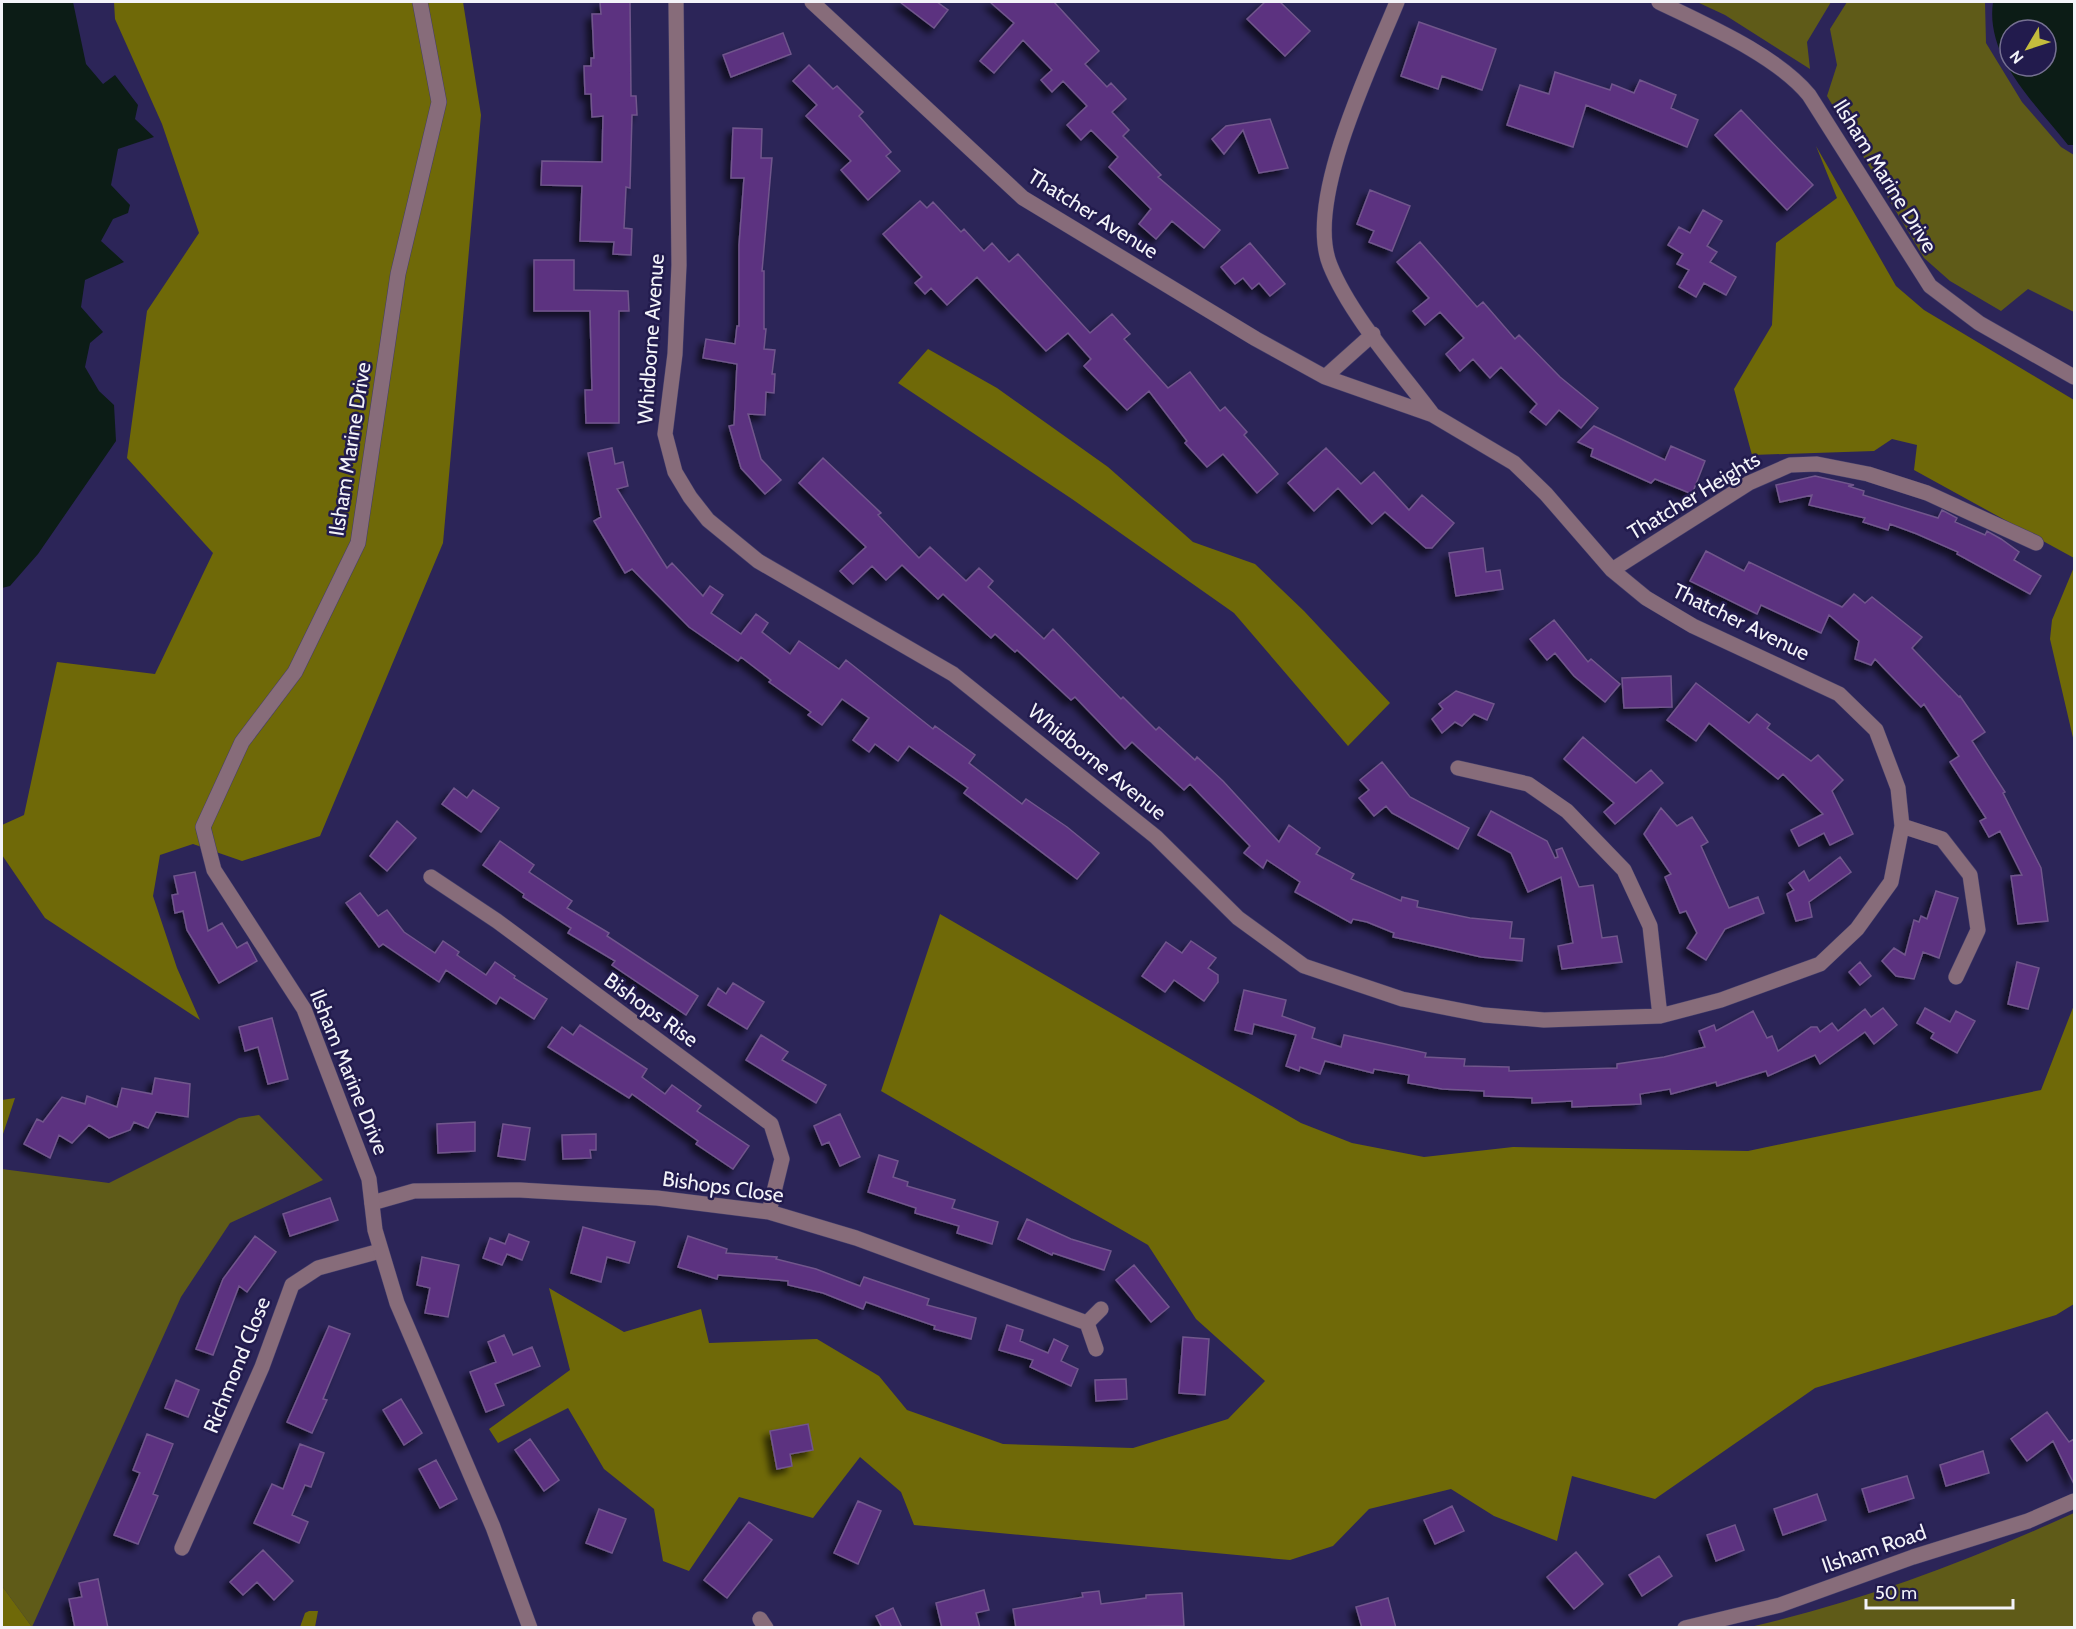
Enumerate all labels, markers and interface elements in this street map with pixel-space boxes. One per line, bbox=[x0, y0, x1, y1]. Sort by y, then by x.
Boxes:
north arrow bbox=[1998, 18, 2058, 78]
text: N bbox=[2006, 47, 2028, 67]
street label: Ilsham Marine Drive bbox=[1828, 95, 1943, 257]
street label: Thatcher Avenue bbox=[1023, 164, 1163, 264]
street label: Whidborne Avenue bbox=[632, 253, 669, 425]
street label: Ilsham Marine Drive bbox=[323, 360, 376, 538]
street label: Thatcher Heights bbox=[1623, 446, 1765, 545]
street label: Thatcher Avenue bbox=[1669, 578, 1814, 666]
street label: Whidborne Avenue bbox=[1023, 698, 1172, 825]
street label: Bishops Rise bbox=[599, 967, 703, 1052]
street label: Ilsham Marine Drive bbox=[305, 986, 394, 1158]
street label: Bishops Close bbox=[661, 1166, 786, 1207]
street label: Richmond Close bbox=[198, 1293, 275, 1437]
street label: Ilsham Road bbox=[1818, 1519, 1929, 1578]
scale bar bbox=[1866, 1572, 2013, 1610]
text: 50 m bbox=[1875, 1582, 1917, 1604]

